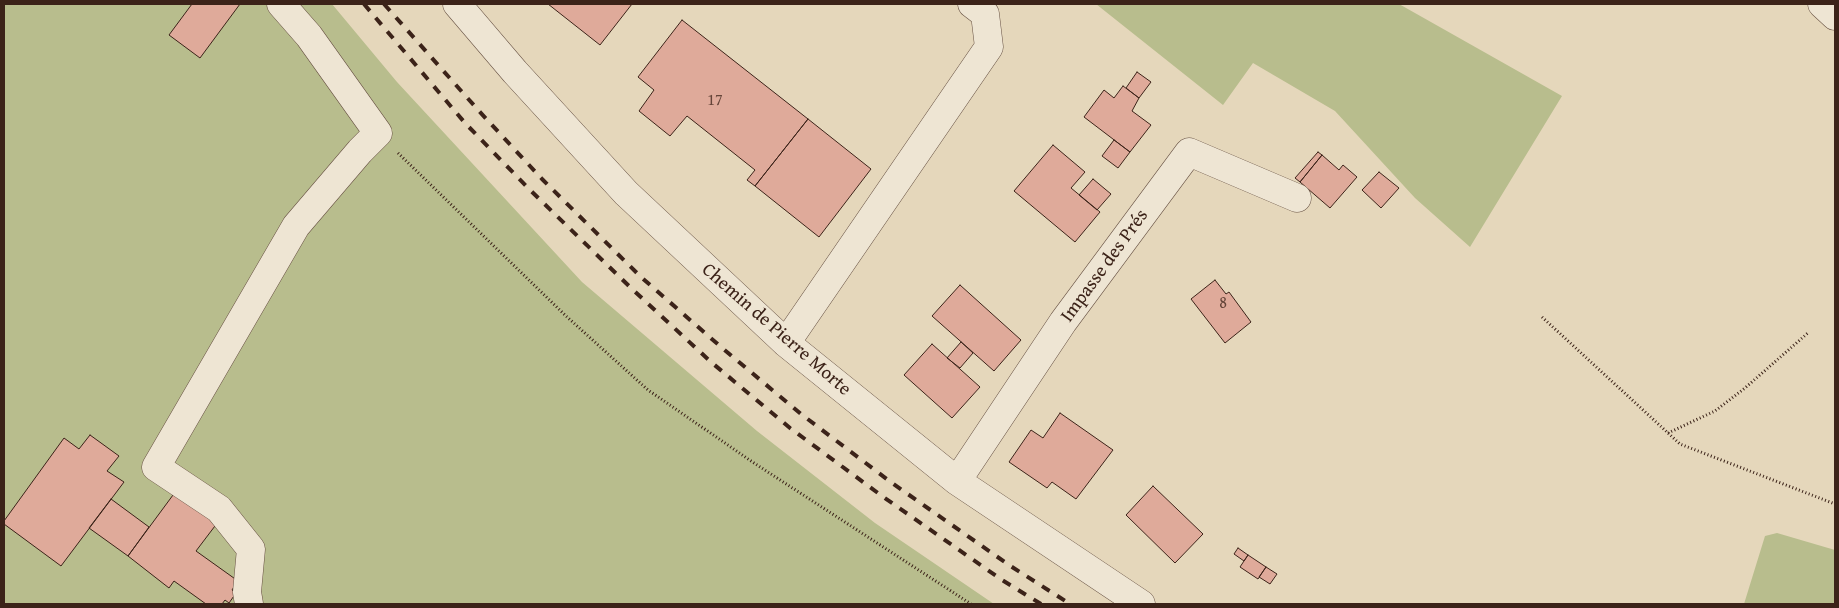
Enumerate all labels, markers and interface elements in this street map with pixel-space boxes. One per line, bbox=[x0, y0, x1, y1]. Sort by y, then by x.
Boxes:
house number: 17 bbox=[707, 91, 723, 111]
street label: Impasse des Prés bbox=[1056, 205, 1154, 327]
street label: Chemin de Pierre Morte bbox=[697, 259, 855, 401]
house number: 8 bbox=[1219, 294, 1227, 314]

